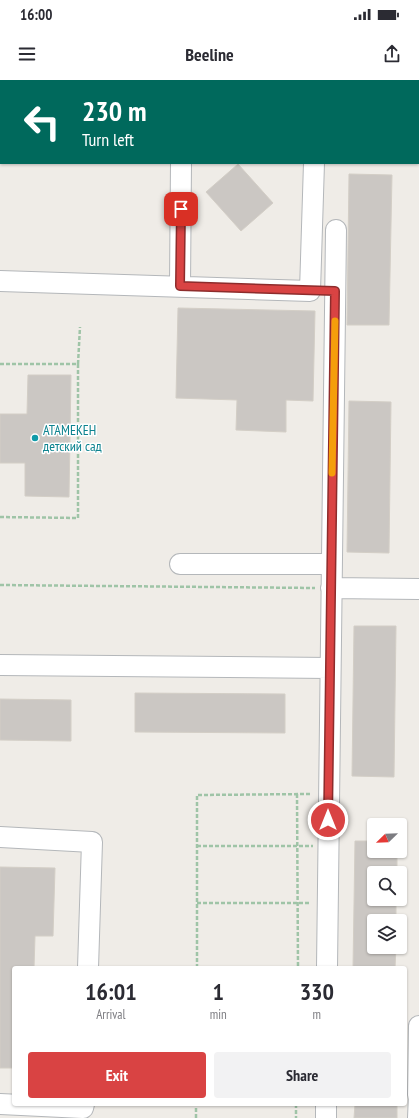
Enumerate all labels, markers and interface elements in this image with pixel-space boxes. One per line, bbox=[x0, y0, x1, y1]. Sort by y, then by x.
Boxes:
text: 16:00 bbox=[20, 5, 52, 24]
icon: menu bbox=[16, 43, 38, 65]
text: Beeline bbox=[185, 43, 234, 66]
icon: share bbox=[381, 43, 403, 65]
text: 230 m bbox=[82, 92, 146, 129]
icon: left bbox=[16, 96, 68, 148]
text: Turn left bbox=[82, 128, 134, 151]
pin bbox=[164, 192, 198, 226]
icon: arrive bbox=[170, 198, 192, 220]
place label: АТАМЕКЕН детский сад bbox=[43, 421, 102, 455]
marker: АТАМЕКЕН детский сад bbox=[30, 433, 40, 443]
position arrow bbox=[307, 799, 349, 841]
north arrow bbox=[367, 818, 407, 858]
map controls bbox=[367, 818, 407, 954]
button: search bbox=[367, 866, 407, 906]
button: layers bbox=[367, 914, 407, 954]
text: 16:01 bbox=[85, 976, 137, 1007]
text: 1 bbox=[212, 976, 224, 1007]
text: 330 bbox=[300, 976, 334, 1007]
text: Arrival bbox=[96, 1006, 126, 1023]
text: min bbox=[210, 1006, 227, 1023]
text: m bbox=[313, 1006, 321, 1023]
button: Exit bbox=[28, 1052, 206, 1098]
button: Share bbox=[214, 1052, 391, 1098]

